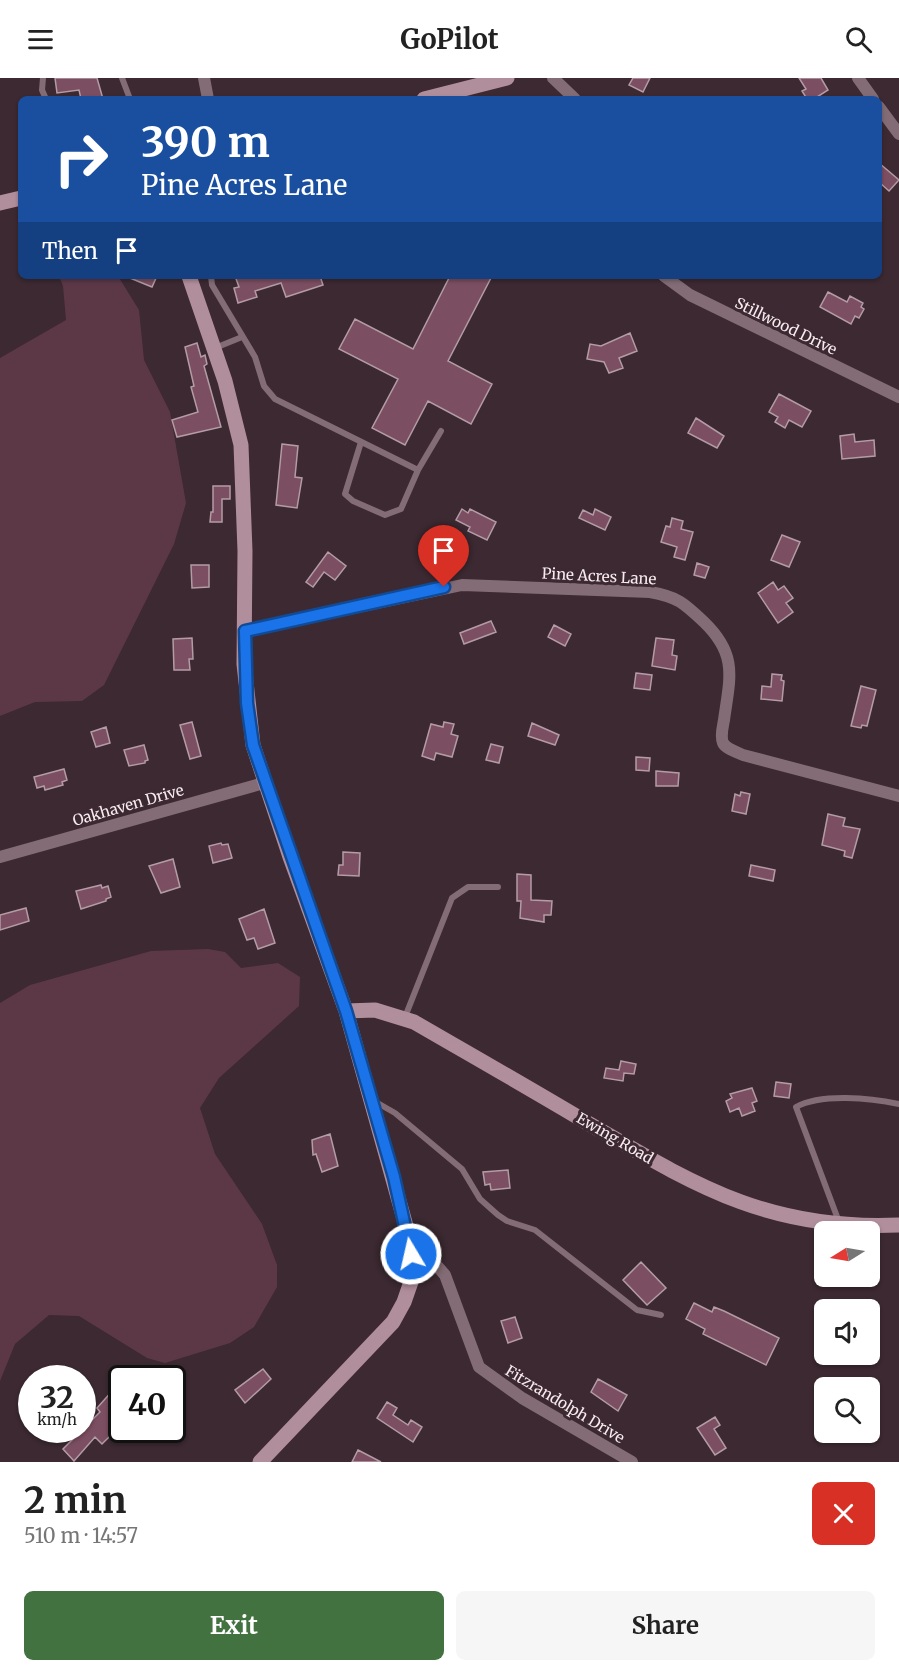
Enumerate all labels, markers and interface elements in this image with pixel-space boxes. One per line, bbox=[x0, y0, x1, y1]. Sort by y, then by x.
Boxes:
text: GoPilot bbox=[400, 22, 499, 56]
icon: menu bbox=[24, 23, 57, 56]
icon: search bbox=[842, 23, 875, 56]
text: 390 m bbox=[141, 116, 270, 168]
icon: right bbox=[42, 120, 120, 198]
text: Pine Acres Lane bbox=[141, 168, 347, 202]
icon: arrive bbox=[110, 234, 143, 267]
text: Then bbox=[42, 237, 98, 265]
street label: Stillwood Drive bbox=[732, 293, 840, 359]
pin bbox=[418, 525, 469, 587]
icon: arrive bbox=[427, 534, 460, 567]
street label: Pine Acres Lane bbox=[541, 564, 657, 588]
street label: Oakhaven Drive bbox=[70, 780, 186, 830]
street label: Ewing Road bbox=[573, 1108, 657, 1168]
north arrow bbox=[814, 1221, 880, 1287]
map controls bbox=[814, 1221, 880, 1443]
position arrow bbox=[379, 1222, 443, 1286]
button: sound bbox=[814, 1299, 880, 1365]
street label: Fitzrandolph Drive bbox=[502, 1361, 628, 1447]
speed limit sign: 40 bbox=[108, 1365, 186, 1443]
button: search bbox=[814, 1377, 880, 1443]
text: 32 bbox=[40, 1378, 74, 1416]
text: km/h bbox=[37, 1410, 77, 1429]
text: 2 min bbox=[24, 1478, 127, 1523]
button: close bbox=[812, 1482, 875, 1545]
text: 510 m · 14:57 bbox=[24, 1523, 138, 1548]
button: Exit bbox=[24, 1591, 444, 1660]
button: Share bbox=[456, 1591, 875, 1660]

